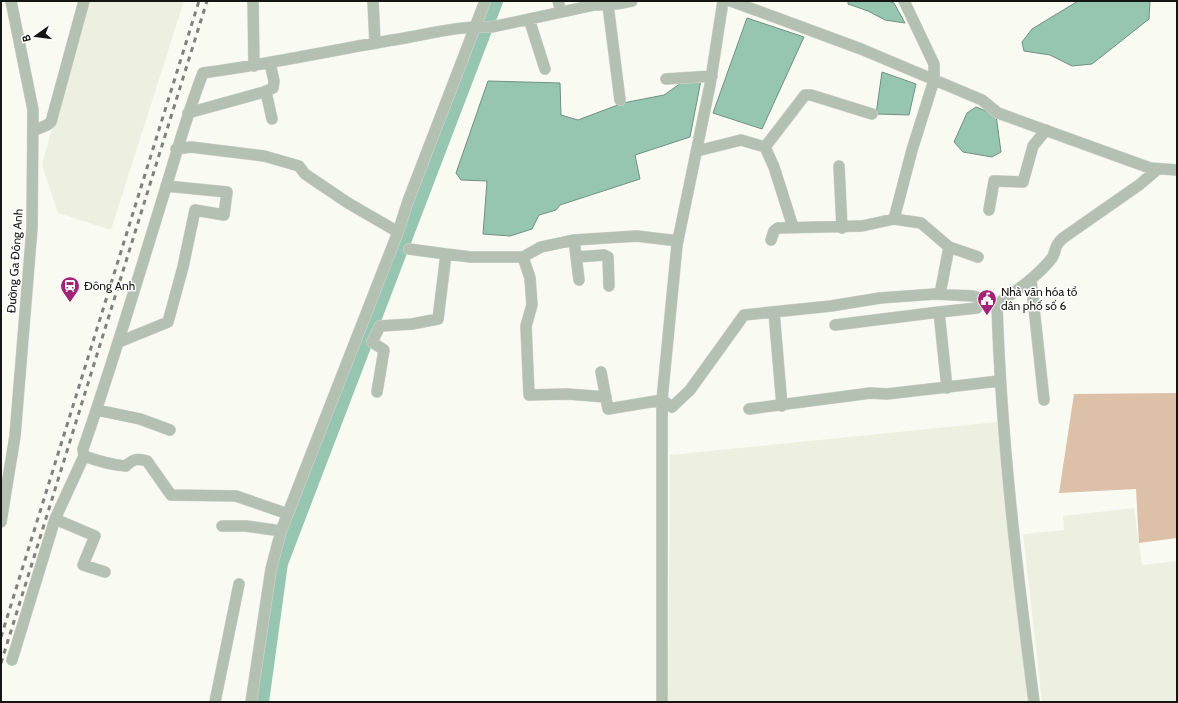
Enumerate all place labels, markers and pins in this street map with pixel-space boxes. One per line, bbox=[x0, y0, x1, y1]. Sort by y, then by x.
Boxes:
station icon: Đông Anh bbox=[59, 275, 81, 303]
place label: Đông Anh bbox=[84, 278, 135, 293]
place label: Nhà văn hóa tổ dân phố số 6 bbox=[1001, 284, 1078, 313]
public building icon: Nhà văn hóa tổ dân phố số 6 bbox=[976, 288, 998, 316]

